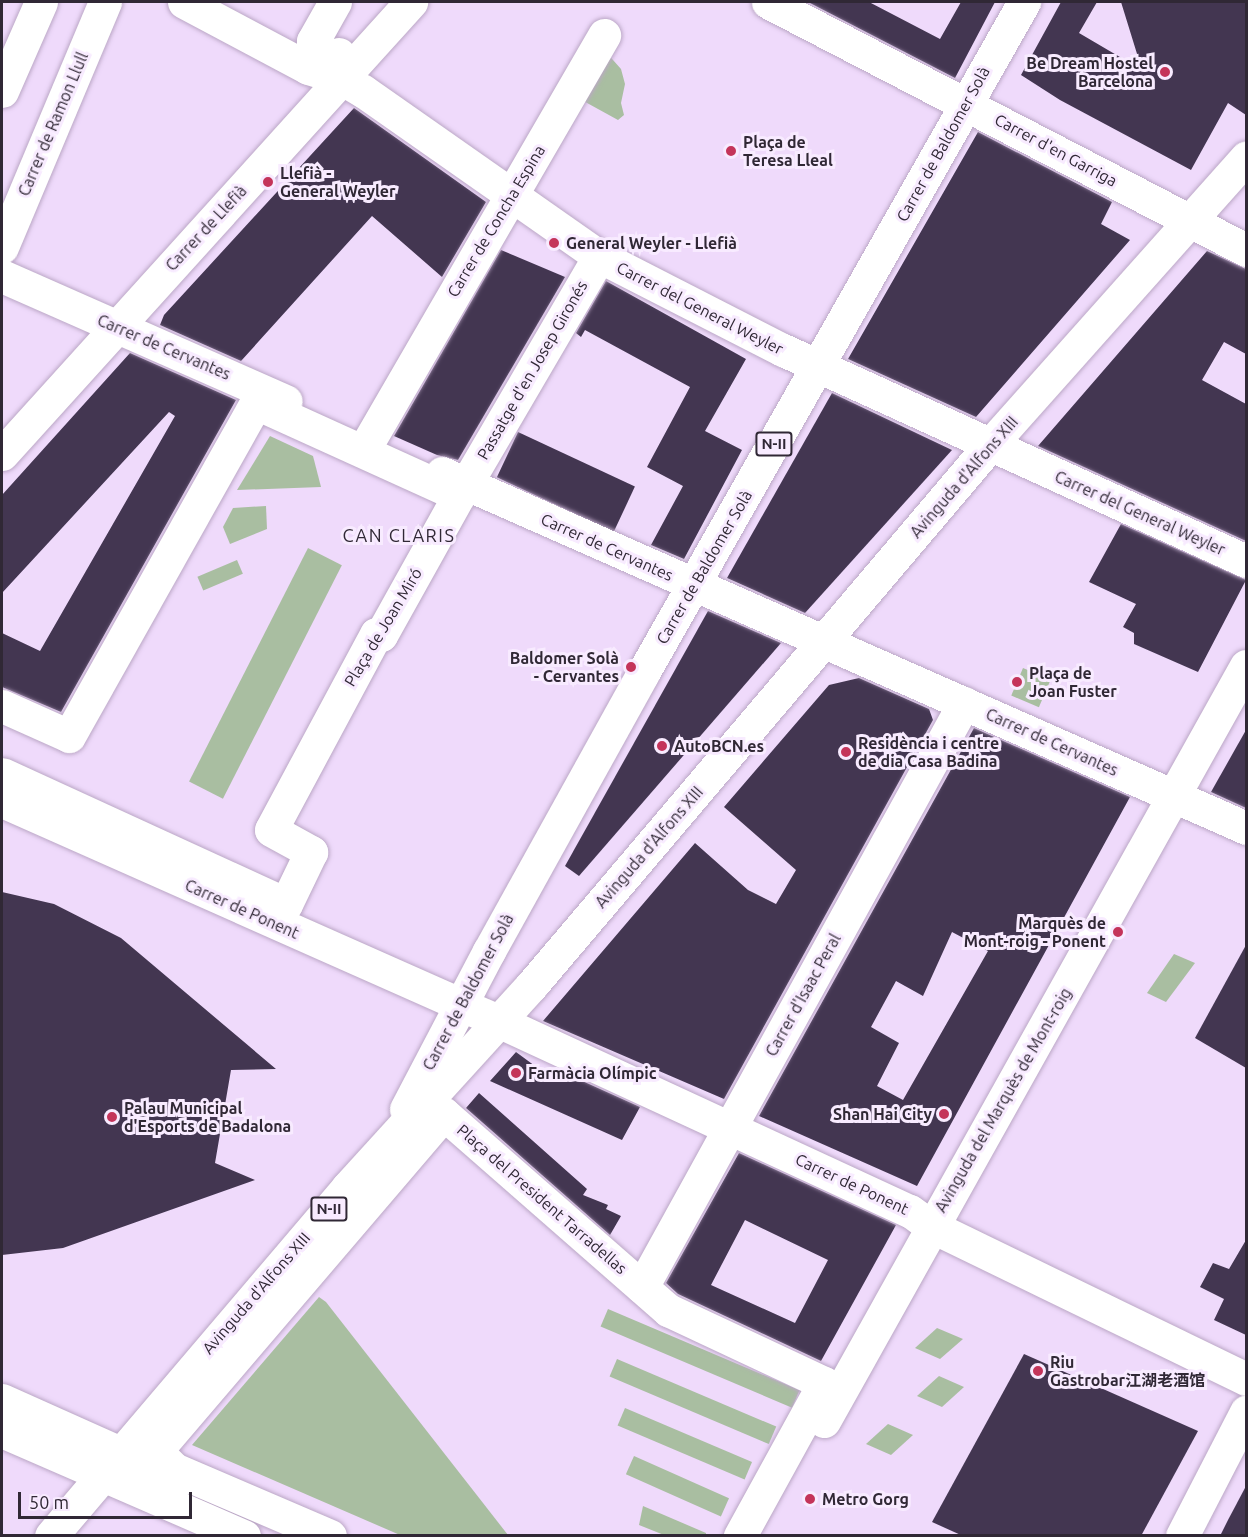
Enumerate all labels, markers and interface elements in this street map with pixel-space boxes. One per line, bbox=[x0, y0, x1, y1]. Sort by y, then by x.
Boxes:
street label: Carrer de Ramon Llull bbox=[14, 49, 92, 199]
place label: Be Dream Hostel Barcelona bbox=[1026, 53, 1153, 91]
street label: Carrer de Baldomer Solà bbox=[892, 63, 994, 225]
marker: Be Dream Hostel Barcelona bbox=[1158, 65, 1172, 79]
street label: Carrer d'en Garriga bbox=[992, 110, 1120, 190]
place label: Plaça de Teresa Lleal bbox=[743, 132, 833, 170]
street label: Carrer de Concha Espina bbox=[443, 142, 549, 300]
marker: Plaça de Teresa Lleal bbox=[724, 144, 738, 158]
place label: Llefià - General Weyler bbox=[280, 163, 396, 201]
marker: Llefià - General Weyler bbox=[261, 175, 275, 189]
street label: Carrer de Llefià bbox=[161, 181, 251, 275]
place label: General Weyler - Llefià bbox=[566, 233, 737, 253]
marker: General Weyler - Llefià bbox=[547, 236, 561, 250]
street label: Carrer del General Weyler bbox=[613, 258, 787, 358]
street label: Passatge d'en Josep Gironés bbox=[473, 277, 591, 463]
street label: Carrer de Cervantes bbox=[95, 310, 233, 384]
street label: Avinguda d'Alfons XIII bbox=[906, 412, 1022, 542]
road number: N-II bbox=[754, 432, 794, 456]
street label: Carrer del General Weyler bbox=[1052, 467, 1228, 559]
street label: Carrer de Baldomer Solà bbox=[652, 487, 756, 647]
street label: Carrer de Cervantes bbox=[538, 509, 676, 585]
district label: CAN CLARIS bbox=[343, 524, 455, 546]
street label: Plaça de Joan Miró bbox=[340, 564, 426, 690]
place label: Baldomer Solà - Cervantes bbox=[510, 648, 619, 686]
marker: Baldomer Solà - Cervantes bbox=[624, 660, 638, 674]
place label: Plaça de Joan Fuster bbox=[1029, 663, 1117, 701]
marker: Plaça de Joan Fuster bbox=[1010, 675, 1024, 689]
street label: Carrer de Cervantes bbox=[983, 704, 1121, 780]
place label: Residència i centre de dia Casa Badina bbox=[858, 733, 999, 771]
place label: AutoBCN.es bbox=[674, 736, 764, 756]
marker: AutoBCN.es bbox=[655, 739, 669, 753]
marker: Residència i centre de dia Casa Badina bbox=[839, 745, 853, 759]
street label: Avinguda d'Alfons XIII bbox=[591, 782, 707, 912]
street label: Carrer de Ponent bbox=[182, 875, 302, 943]
street label: Carrer de Baldomer Solà bbox=[419, 910, 517, 1074]
place label: Marquès de Mont-roig - Ponent bbox=[964, 913, 1106, 951]
marker: Marquès de Mont-roig - Ponent bbox=[1111, 925, 1125, 939]
street label: Carrer d'Isaac Peral bbox=[761, 930, 845, 1060]
street label: Avinguda del Marquès de Mont-roig bbox=[931, 984, 1075, 1216]
place label: Farmàcia Olímpic bbox=[528, 1063, 657, 1083]
marker: Farmàcia Olímpic bbox=[509, 1066, 523, 1080]
place label: Palau Municipal d'Esports de Badalona bbox=[124, 1098, 291, 1136]
place label: Shan Hai City bbox=[833, 1104, 932, 1124]
marker: Shan Hai City bbox=[937, 1107, 951, 1121]
marker: Palau Municipal d'Esports de Badalona bbox=[105, 1110, 119, 1124]
street label: Plaça del President Tarradellas bbox=[453, 1120, 631, 1278]
street label: Carrer de Ponent bbox=[792, 1149, 912, 1219]
road number: N-II bbox=[310, 1197, 348, 1221]
street label: Avinguda d'Alfons XIII bbox=[198, 1228, 314, 1358]
place label: Riu Gastrobar江湖老酒馆 bbox=[1050, 1352, 1205, 1390]
marker: Riu Gastrobar江湖老酒馆 bbox=[1031, 1364, 1045, 1378]
scale bar bbox=[21, 1480, 195, 1518]
place label: Metro Gorg bbox=[822, 1489, 909, 1509]
text: 50 m bbox=[29, 1492, 69, 1512]
marker: Metro Gorg bbox=[803, 1492, 817, 1506]

